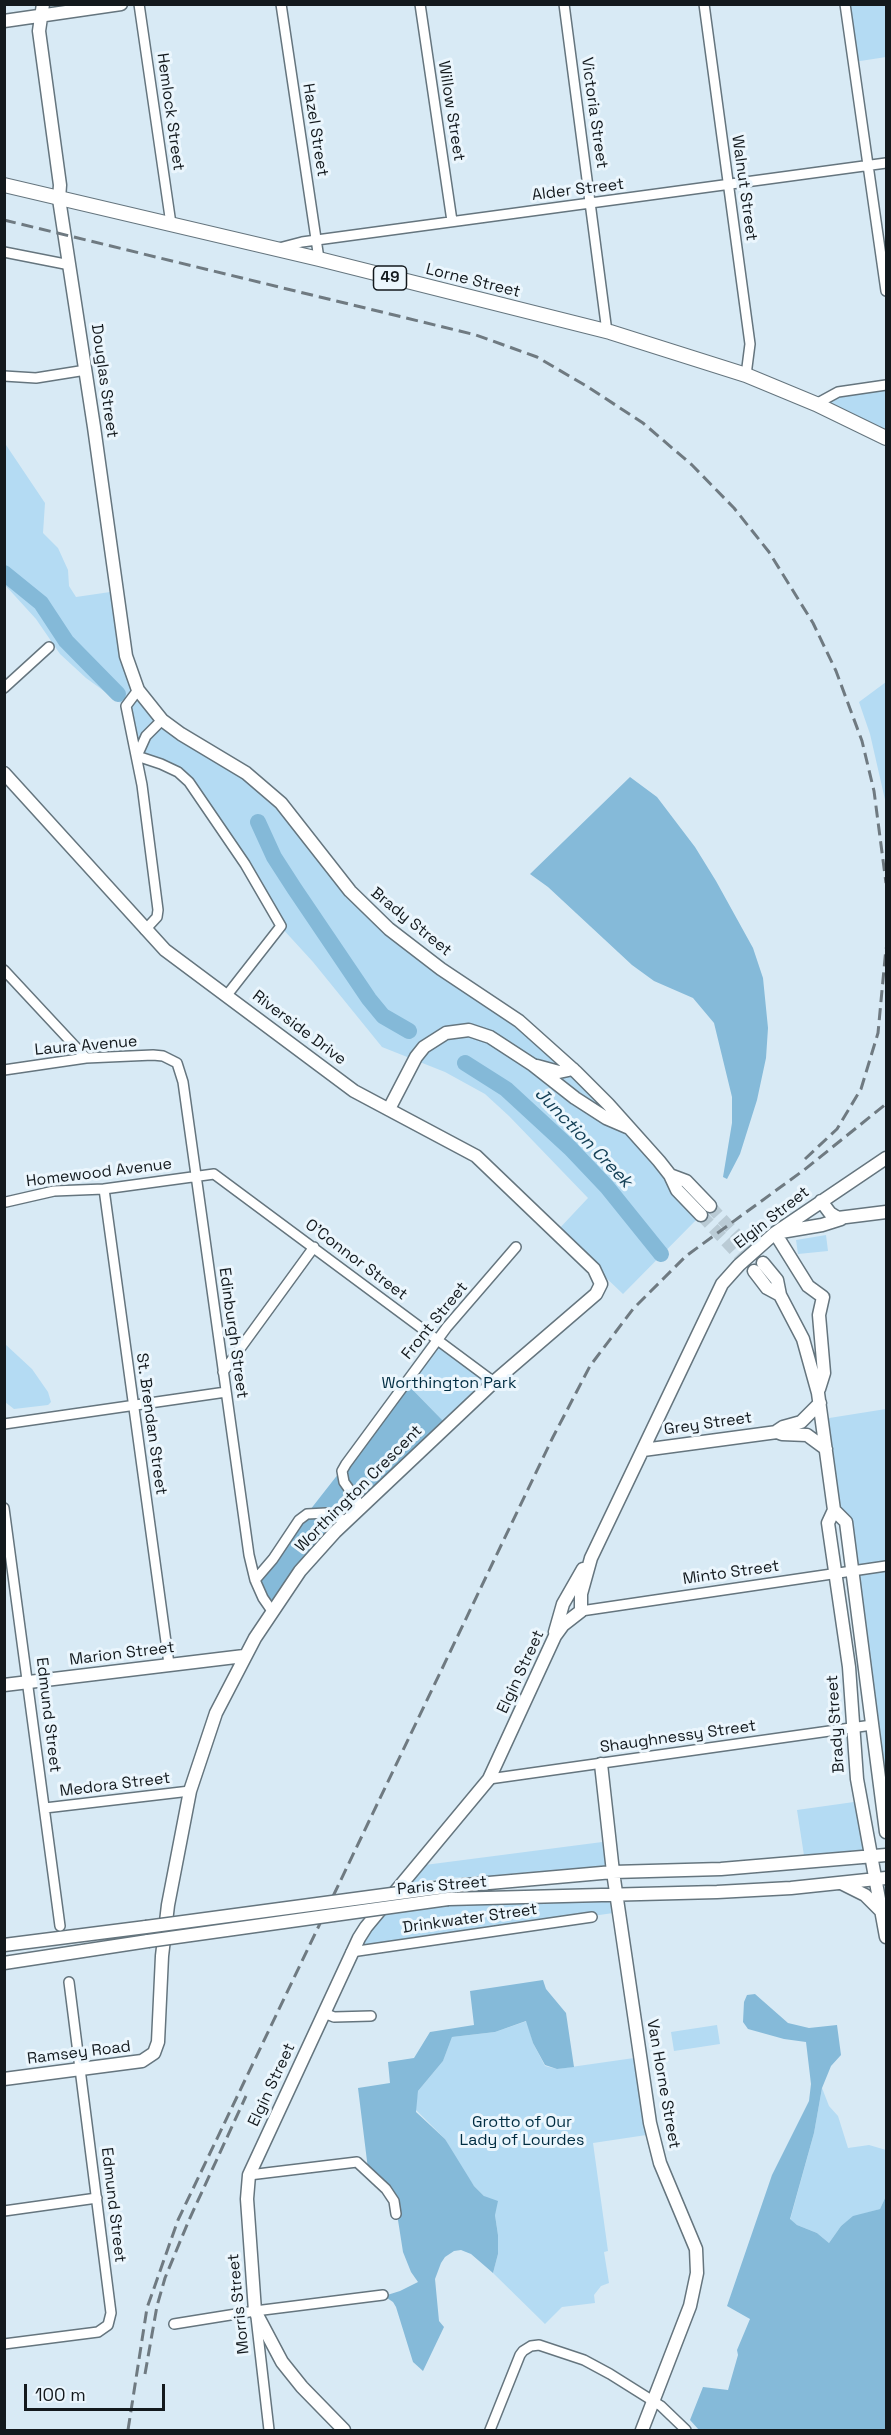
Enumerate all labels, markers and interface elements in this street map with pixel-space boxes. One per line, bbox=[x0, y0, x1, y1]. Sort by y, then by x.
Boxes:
street label: Hemlock Street bbox=[152, 52, 188, 172]
street label: Victoria Street bbox=[577, 56, 611, 170]
street label: Willow Street bbox=[434, 59, 468, 163]
street label: Hazel Street bbox=[298, 82, 332, 178]
street label: Walnut Street bbox=[727, 134, 761, 242]
street label: Alder Street bbox=[531, 175, 625, 205]
street label: Lorne Street bbox=[424, 260, 522, 302]
road number: 49 bbox=[374, 266, 406, 290]
street label: Douglas Street bbox=[86, 323, 122, 439]
street label: Brady Street bbox=[367, 884, 455, 960]
street label: Riverside Drive bbox=[248, 987, 350, 1069]
street label: Laura Avenue bbox=[34, 1032, 138, 1060]
water label: Junction Creek bbox=[530, 1083, 636, 1193]
street label: Homewood Avenue bbox=[25, 1155, 173, 1191]
street label: Elgin Street bbox=[731, 1183, 813, 1253]
street label: O'Connor Street bbox=[301, 1215, 411, 1305]
street label: Edinburgh Street bbox=[214, 1266, 252, 1400]
street label: Front Street bbox=[398, 1278, 472, 1364]
street label: St. Brendan Street bbox=[132, 1352, 170, 1496]
park label: Worthington Park bbox=[381, 1374, 517, 1394]
street label: Grey Street bbox=[663, 1408, 753, 1440]
street label: Worthington Crescent bbox=[292, 1422, 426, 1556]
street label: Minto Street bbox=[681, 1557, 781, 1589]
street label: Elgin Street bbox=[493, 1627, 549, 1717]
street label: Marion Street bbox=[68, 1638, 176, 1670]
street label: Edmund Street bbox=[31, 1656, 65, 1774]
street label: Brady Street bbox=[823, 1674, 849, 1774]
street label: Shaughnessy Street bbox=[599, 1717, 757, 1757]
street label: Medora Street bbox=[59, 1769, 171, 1801]
street label: Paris Street bbox=[396, 1873, 488, 1899]
street label: Drinkwater Street bbox=[401, 1900, 539, 1938]
street label: Van Horne Street bbox=[642, 2018, 684, 2150]
street label: Ramsey Road bbox=[26, 2037, 132, 2069]
street label: Elgin Street bbox=[244, 2040, 300, 2130]
park label: Grotto of Our Lady of Lourdes bbox=[460, 2113, 584, 2151]
street label: Edmund Street bbox=[96, 2146, 130, 2264]
street label: Morris Street bbox=[224, 2253, 254, 2355]
scale bar bbox=[27, 2372, 168, 2410]
text: 100 m bbox=[35, 2383, 86, 2406]

